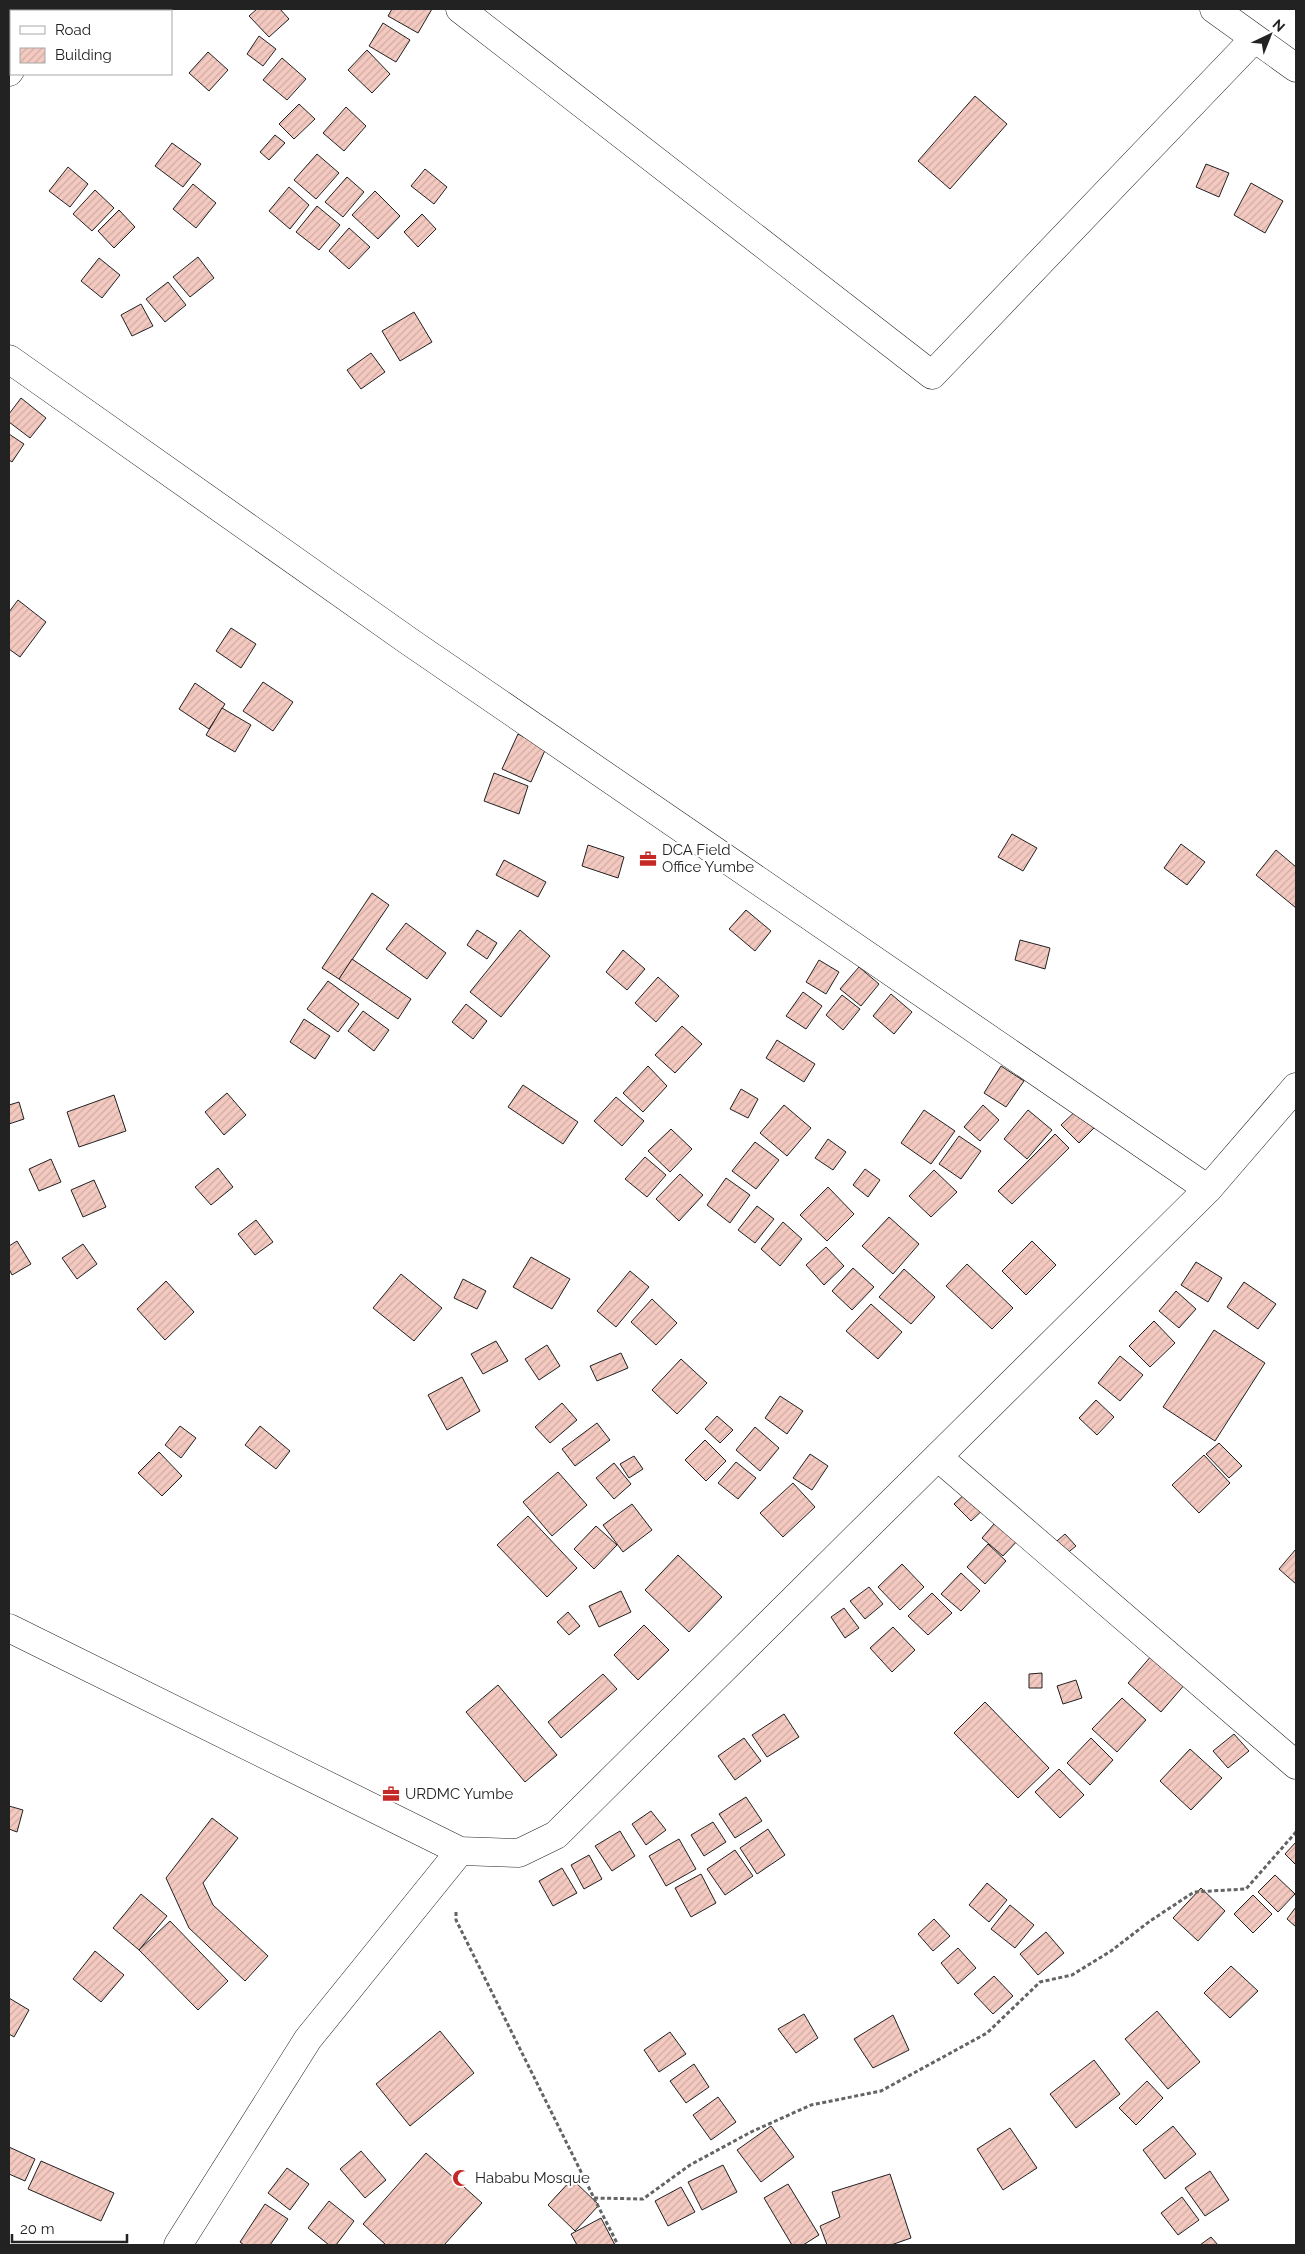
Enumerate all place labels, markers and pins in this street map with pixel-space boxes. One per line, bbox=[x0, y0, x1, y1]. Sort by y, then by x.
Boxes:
place label: DCA Field Office Yumbe bbox=[662, 841, 754, 876]
office icon: DCA Field Office Yumbe bbox=[638, 849, 658, 869]
office icon: URDMC Yumbe bbox=[381, 1784, 401, 1804]
place label: URDMC Yumbe bbox=[405, 1785, 513, 1803]
mosque icon: Hababu Mosque bbox=[451, 2168, 471, 2188]
place label: Hababu Mosque bbox=[475, 2169, 590, 2187]

